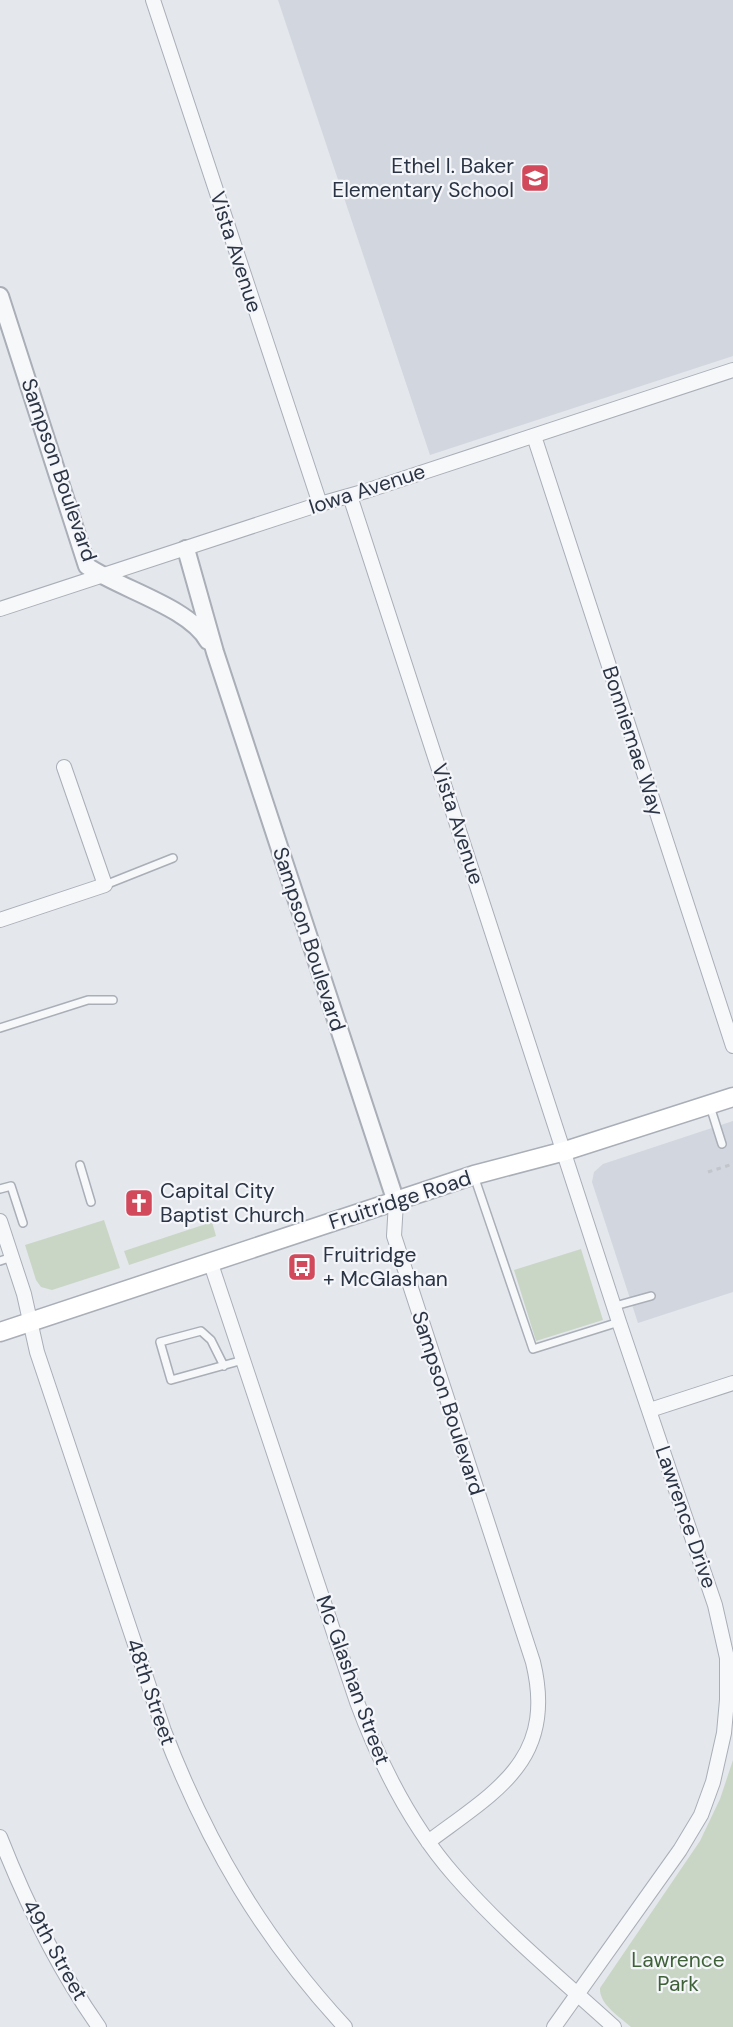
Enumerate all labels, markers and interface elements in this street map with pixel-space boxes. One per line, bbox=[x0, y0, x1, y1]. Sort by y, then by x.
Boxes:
place label: Ethel I. Baker Elementary School bbox=[332, 152, 514, 204]
school or university icon: Ethel I. Baker Elementary School bbox=[519, 162, 551, 194]
street label: Vista Avenue bbox=[203, 188, 269, 316]
street label: Sampson Boulevard bbox=[15, 375, 103, 565]
street label: Iowa Avenue bbox=[305, 457, 429, 521]
street label: Bonniemae Way bbox=[596, 663, 671, 820]
street label: Vista Avenue bbox=[425, 760, 491, 888]
street label: Sampson Boulevard bbox=[266, 843, 352, 1035]
street label: Fruitridge Road bbox=[325, 1164, 475, 1236]
place label: Capital City Baptist Church bbox=[160, 1177, 305, 1229]
church icon: Capital City Baptist Church bbox=[123, 1187, 155, 1219]
place label: Fruitridge + McGlashan bbox=[323, 1241, 448, 1293]
bus stop icon: Fruitridge + McGlashan bbox=[286, 1251, 318, 1283]
street label: Sampson Boulevard bbox=[405, 1307, 491, 1499]
street label: Lawrence Drive bbox=[649, 1442, 723, 1592]
street label: Mc Glashan Street bbox=[309, 1591, 397, 1769]
street label: 48th Street bbox=[120, 1635, 182, 1749]
street label: 49th Street bbox=[16, 1895, 94, 2005]
park label: Lawrence Park bbox=[631, 1946, 725, 1998]

